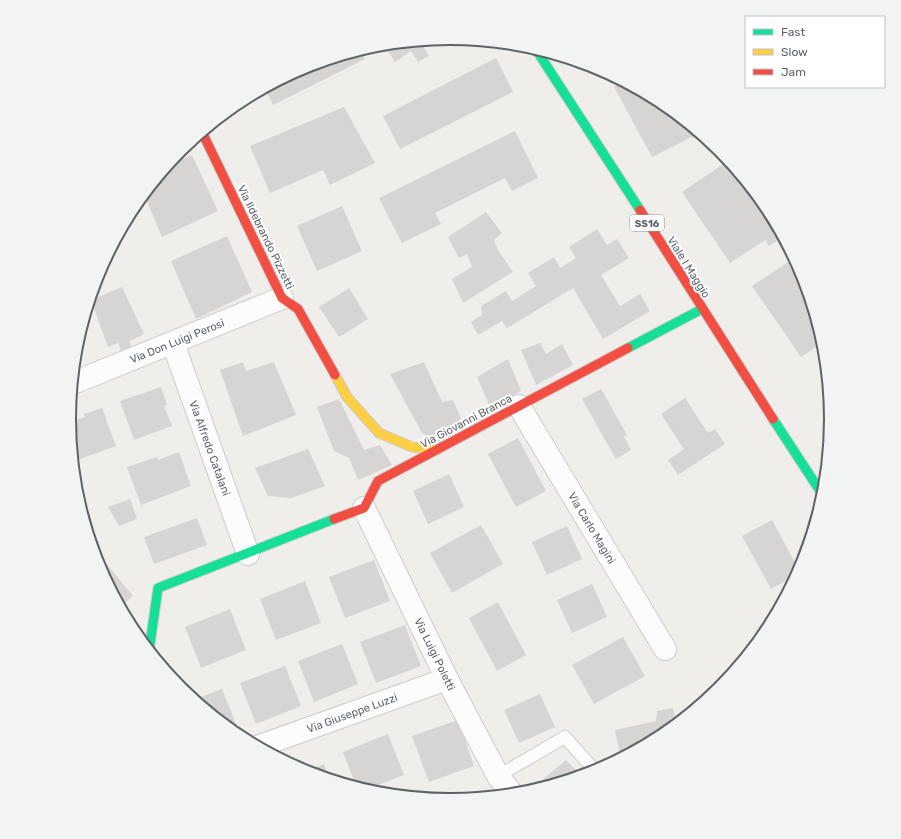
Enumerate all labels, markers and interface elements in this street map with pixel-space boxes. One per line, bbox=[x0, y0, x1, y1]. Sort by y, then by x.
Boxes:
legend bbox=[745, 16, 885, 88]
text: Fast bbox=[781, 25, 805, 39]
text: Slow bbox=[781, 45, 808, 59]
text: Jam bbox=[781, 65, 806, 79]
street label: Via Ildebrando Pizzetti bbox=[235, 183, 296, 291]
road number: SS16 bbox=[630, 215, 664, 231]
street label: Viale I Maggio bbox=[665, 234, 713, 300]
street label: Via Don Luigi Perosi bbox=[128, 317, 226, 366]
street label: Via Giovanni Branca bbox=[418, 392, 514, 451]
street label: Via Alfredo Catalani bbox=[186, 399, 233, 497]
street label: Via Carlo Magini bbox=[565, 490, 618, 566]
street label: Via Luigi Poletti bbox=[411, 616, 458, 693]
street label: Via Giuseppe Luzzi bbox=[305, 691, 399, 736]

